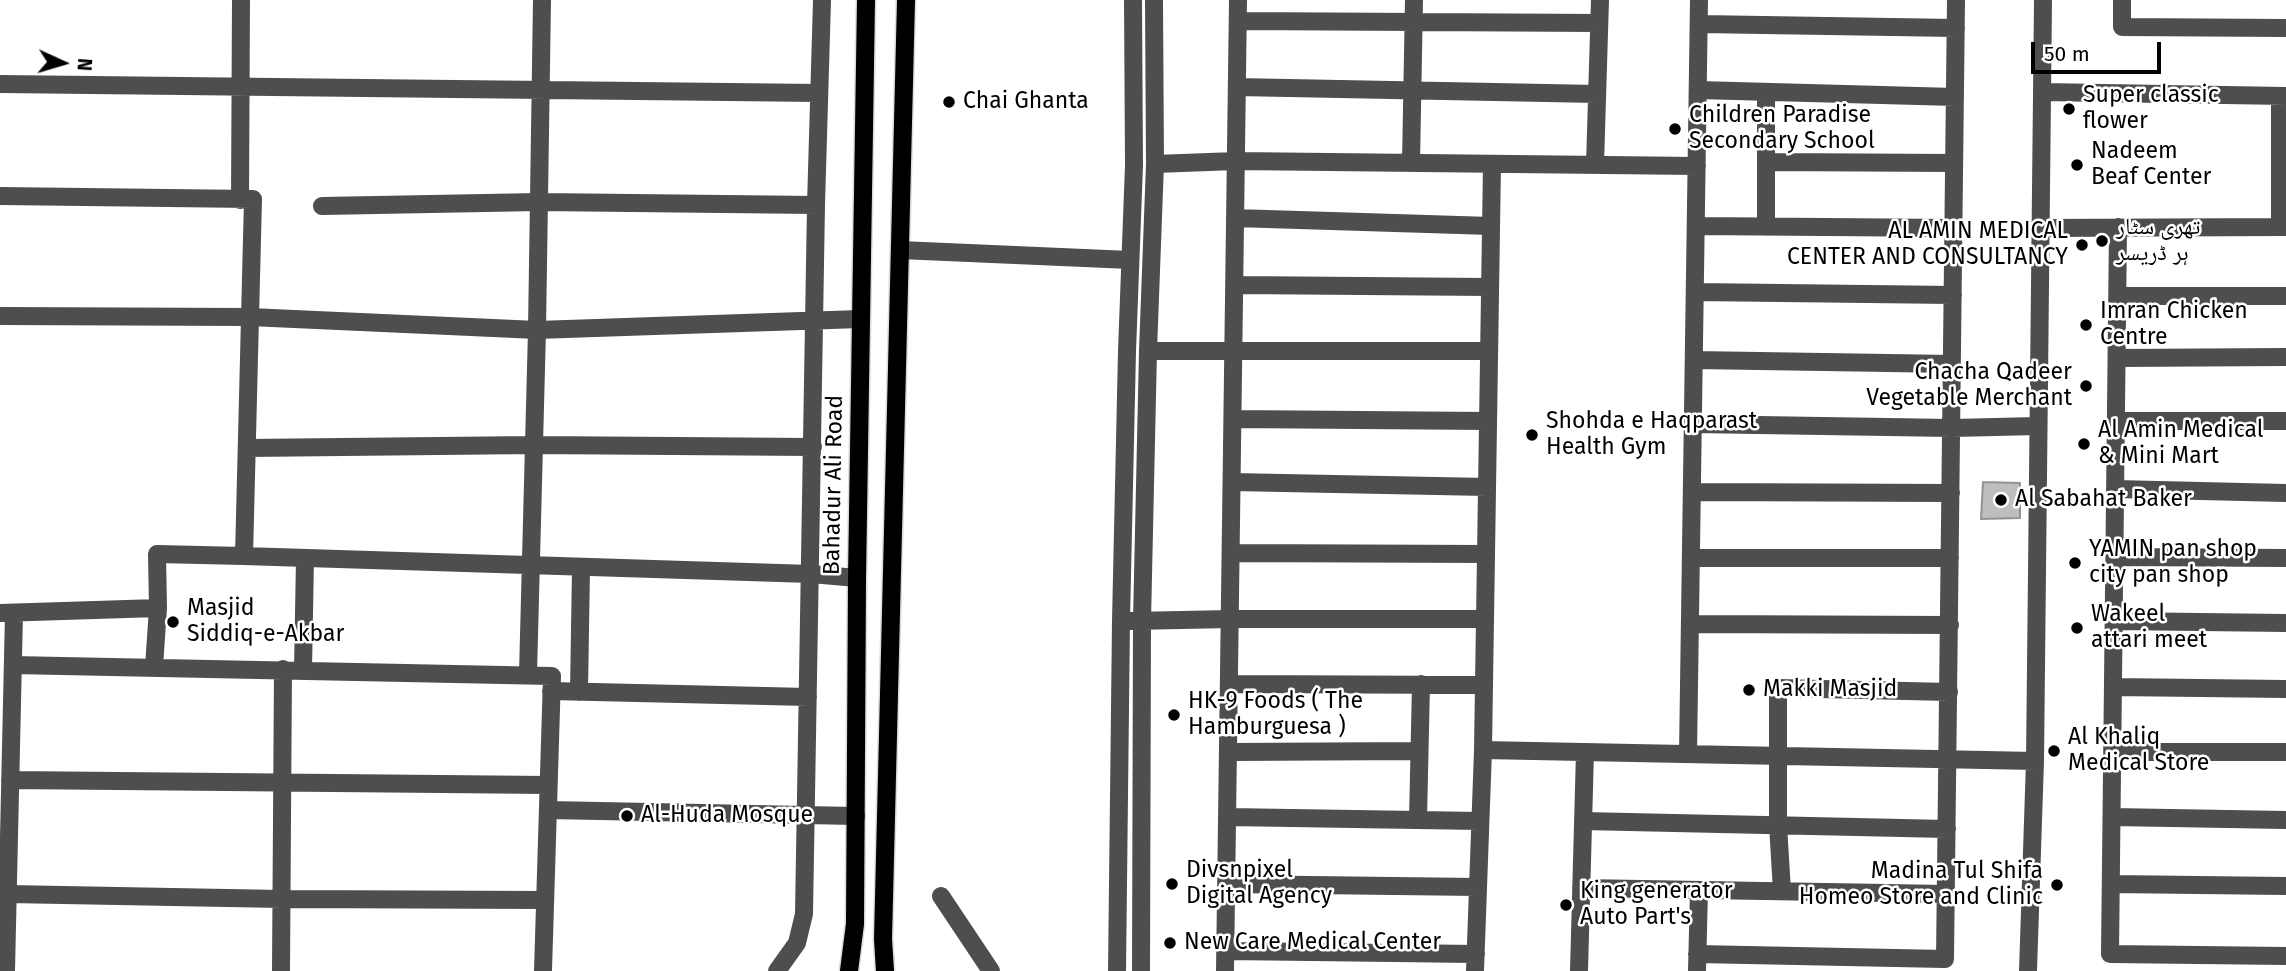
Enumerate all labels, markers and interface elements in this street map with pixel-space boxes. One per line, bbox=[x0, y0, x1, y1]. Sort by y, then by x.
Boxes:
north arrow bbox=[28, 28, 98, 98]
scale bar bbox=[2034, 28, 2164, 72]
text: 50 m bbox=[2044, 41, 2090, 67]
text: N bbox=[73, 57, 96, 72]
place label: Super classic flower bbox=[2083, 82, 2219, 136]
place label: Chai Ghanta bbox=[963, 88, 1089, 116]
marker: Chai Ghanta bbox=[941, 94, 957, 110]
marker: Super classic flower bbox=[2061, 101, 2077, 117]
place label: Children Paradise Secondary School bbox=[1689, 102, 1875, 156]
marker: Children Paradise Secondary School bbox=[1667, 121, 1683, 137]
place label: Nadeem Beaf Center bbox=[2091, 138, 2211, 192]
marker: Nadeem Beaf Center bbox=[2069, 157, 2085, 173]
place label: تھری سٹار ہر ڈریسر bbox=[2116, 214, 2200, 268]
place label: AL AMIN MEDICAL CENTER AND CONSULTANCY bbox=[1787, 218, 2068, 272]
marker: تھری سٹار ہر ڈریسر bbox=[2094, 233, 2110, 249]
marker: AL AMIN MEDICAL CENTER AND CONSULTANCY bbox=[2074, 237, 2090, 253]
place label: Imran Chicken Centre bbox=[2100, 298, 2248, 352]
marker: Imran Chicken Centre bbox=[2078, 317, 2094, 333]
place label: Chacha Qadeer Vegetable Merchant bbox=[1866, 359, 2072, 413]
marker: Chacha Qadeer Vegetable Merchant bbox=[2078, 378, 2094, 394]
street label: Bahadur Ali Road bbox=[819, 395, 849, 575]
place label: Shohda e Haqparast Health Gym bbox=[1546, 408, 1757, 462]
place label: Al Amin Medical & Mini Mart bbox=[2098, 417, 2263, 471]
marker: Shohda e Haqparast Health Gym bbox=[1524, 427, 1540, 443]
marker: Al Amin Medical & Mini Mart bbox=[2076, 436, 2092, 452]
place label: Al Sabahat Baker bbox=[2015, 486, 2192, 514]
marker: Al Sabahat Baker bbox=[1993, 492, 2009, 508]
place label: YAMIN pan shop city pan shop bbox=[2089, 536, 2257, 590]
marker: YAMIN pan shop city pan shop bbox=[2067, 555, 2083, 571]
place label: Masjid Siddiq-e-Akbar bbox=[187, 595, 344, 649]
place label: Wakeel attari meet bbox=[2091, 601, 2207, 655]
marker: Masjid Siddiq-e-Akbar bbox=[165, 614, 181, 630]
marker: Wakeel attari meet bbox=[2069, 620, 2085, 636]
place label: Makki Masjid bbox=[1763, 676, 1897, 704]
marker: Makki Masjid bbox=[1741, 682, 1757, 698]
place label: HK-9 Foods ( The Hamburguesa ) bbox=[1188, 688, 1363, 742]
marker: HK-9 Foods ( The Hamburguesa ) bbox=[1166, 707, 1182, 723]
place label: Al Khaliq Medical Store bbox=[2068, 724, 2209, 778]
marker: Al Khaliq Medical Store bbox=[2046, 743, 2062, 759]
place label: Al-Huda Mosque bbox=[641, 802, 813, 830]
marker: Al-Huda Mosque bbox=[619, 808, 635, 824]
place label: Divsnpixel Digital Agency bbox=[1186, 857, 1332, 911]
place label: Madina Tul Shifa Homeo Store and Clinic bbox=[1799, 858, 2043, 912]
marker: Divsnpixel Digital Agency bbox=[1164, 876, 1180, 892]
marker: Madina Tul Shifa Homeo Store and Clinic bbox=[2049, 877, 2065, 893]
place label: King generator Auto Part's bbox=[1580, 878, 1733, 932]
marker: King generator Auto Part's bbox=[1558, 897, 1574, 913]
place label: New Care Medical Center bbox=[1184, 929, 1441, 957]
marker: New Care Medical Center bbox=[1162, 935, 1178, 951]

